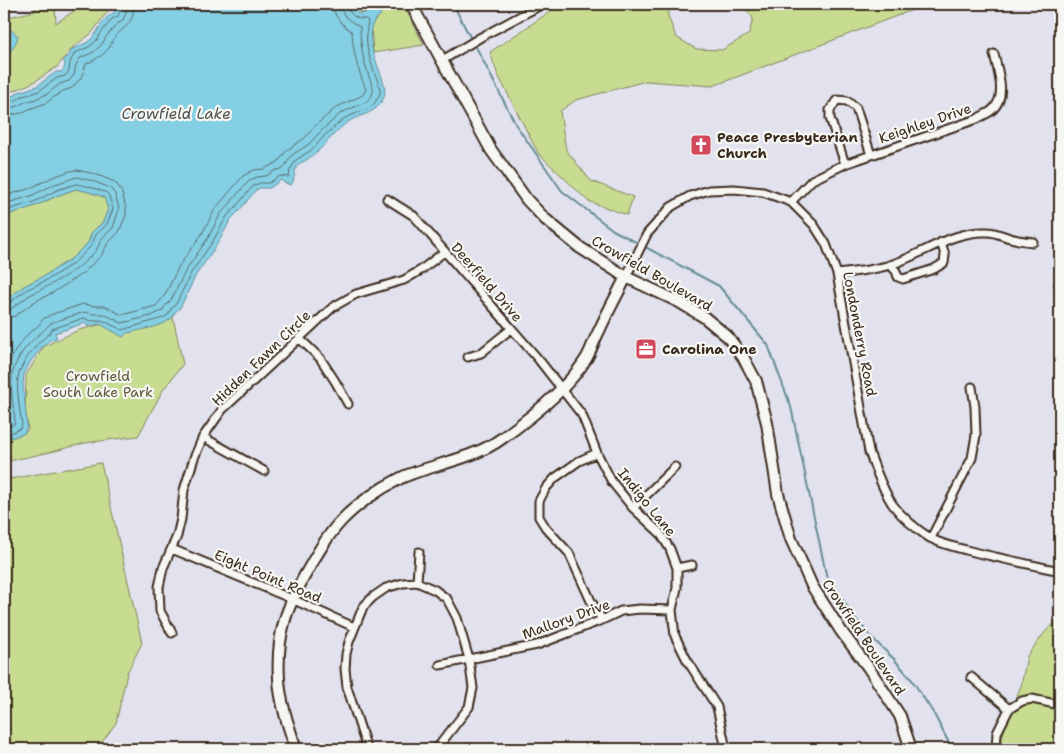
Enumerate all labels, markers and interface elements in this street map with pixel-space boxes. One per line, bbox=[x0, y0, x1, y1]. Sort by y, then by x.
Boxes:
street label: Keighley Drive bbox=[877, 99, 973, 147]
water label: Crowfield Lake bbox=[121, 104, 231, 124]
place label: Peace Presbyterian Church bbox=[717, 128, 858, 162]
church icon: Peace Presbyterian Church bbox=[689, 133, 713, 157]
street label: Crowfield Boulevard bbox=[588, 231, 716, 315]
street label: Deerfield Drive bbox=[447, 238, 527, 326]
street label: Londonderry Road bbox=[839, 270, 881, 398]
street label: Hidden Fawn Circle bbox=[208, 306, 314, 410]
office icon: Carolina One bbox=[634, 337, 658, 361]
place label: Carolina One bbox=[662, 340, 757, 358]
park label: Crowfield South Lake Park bbox=[43, 367, 153, 401]
street label: Indigo Lane bbox=[614, 464, 680, 540]
street label: Eight Point Road bbox=[212, 545, 324, 607]
street label: Crowfield Boulevard bbox=[818, 575, 910, 699]
street label: Mallory Drive bbox=[520, 595, 612, 643]

